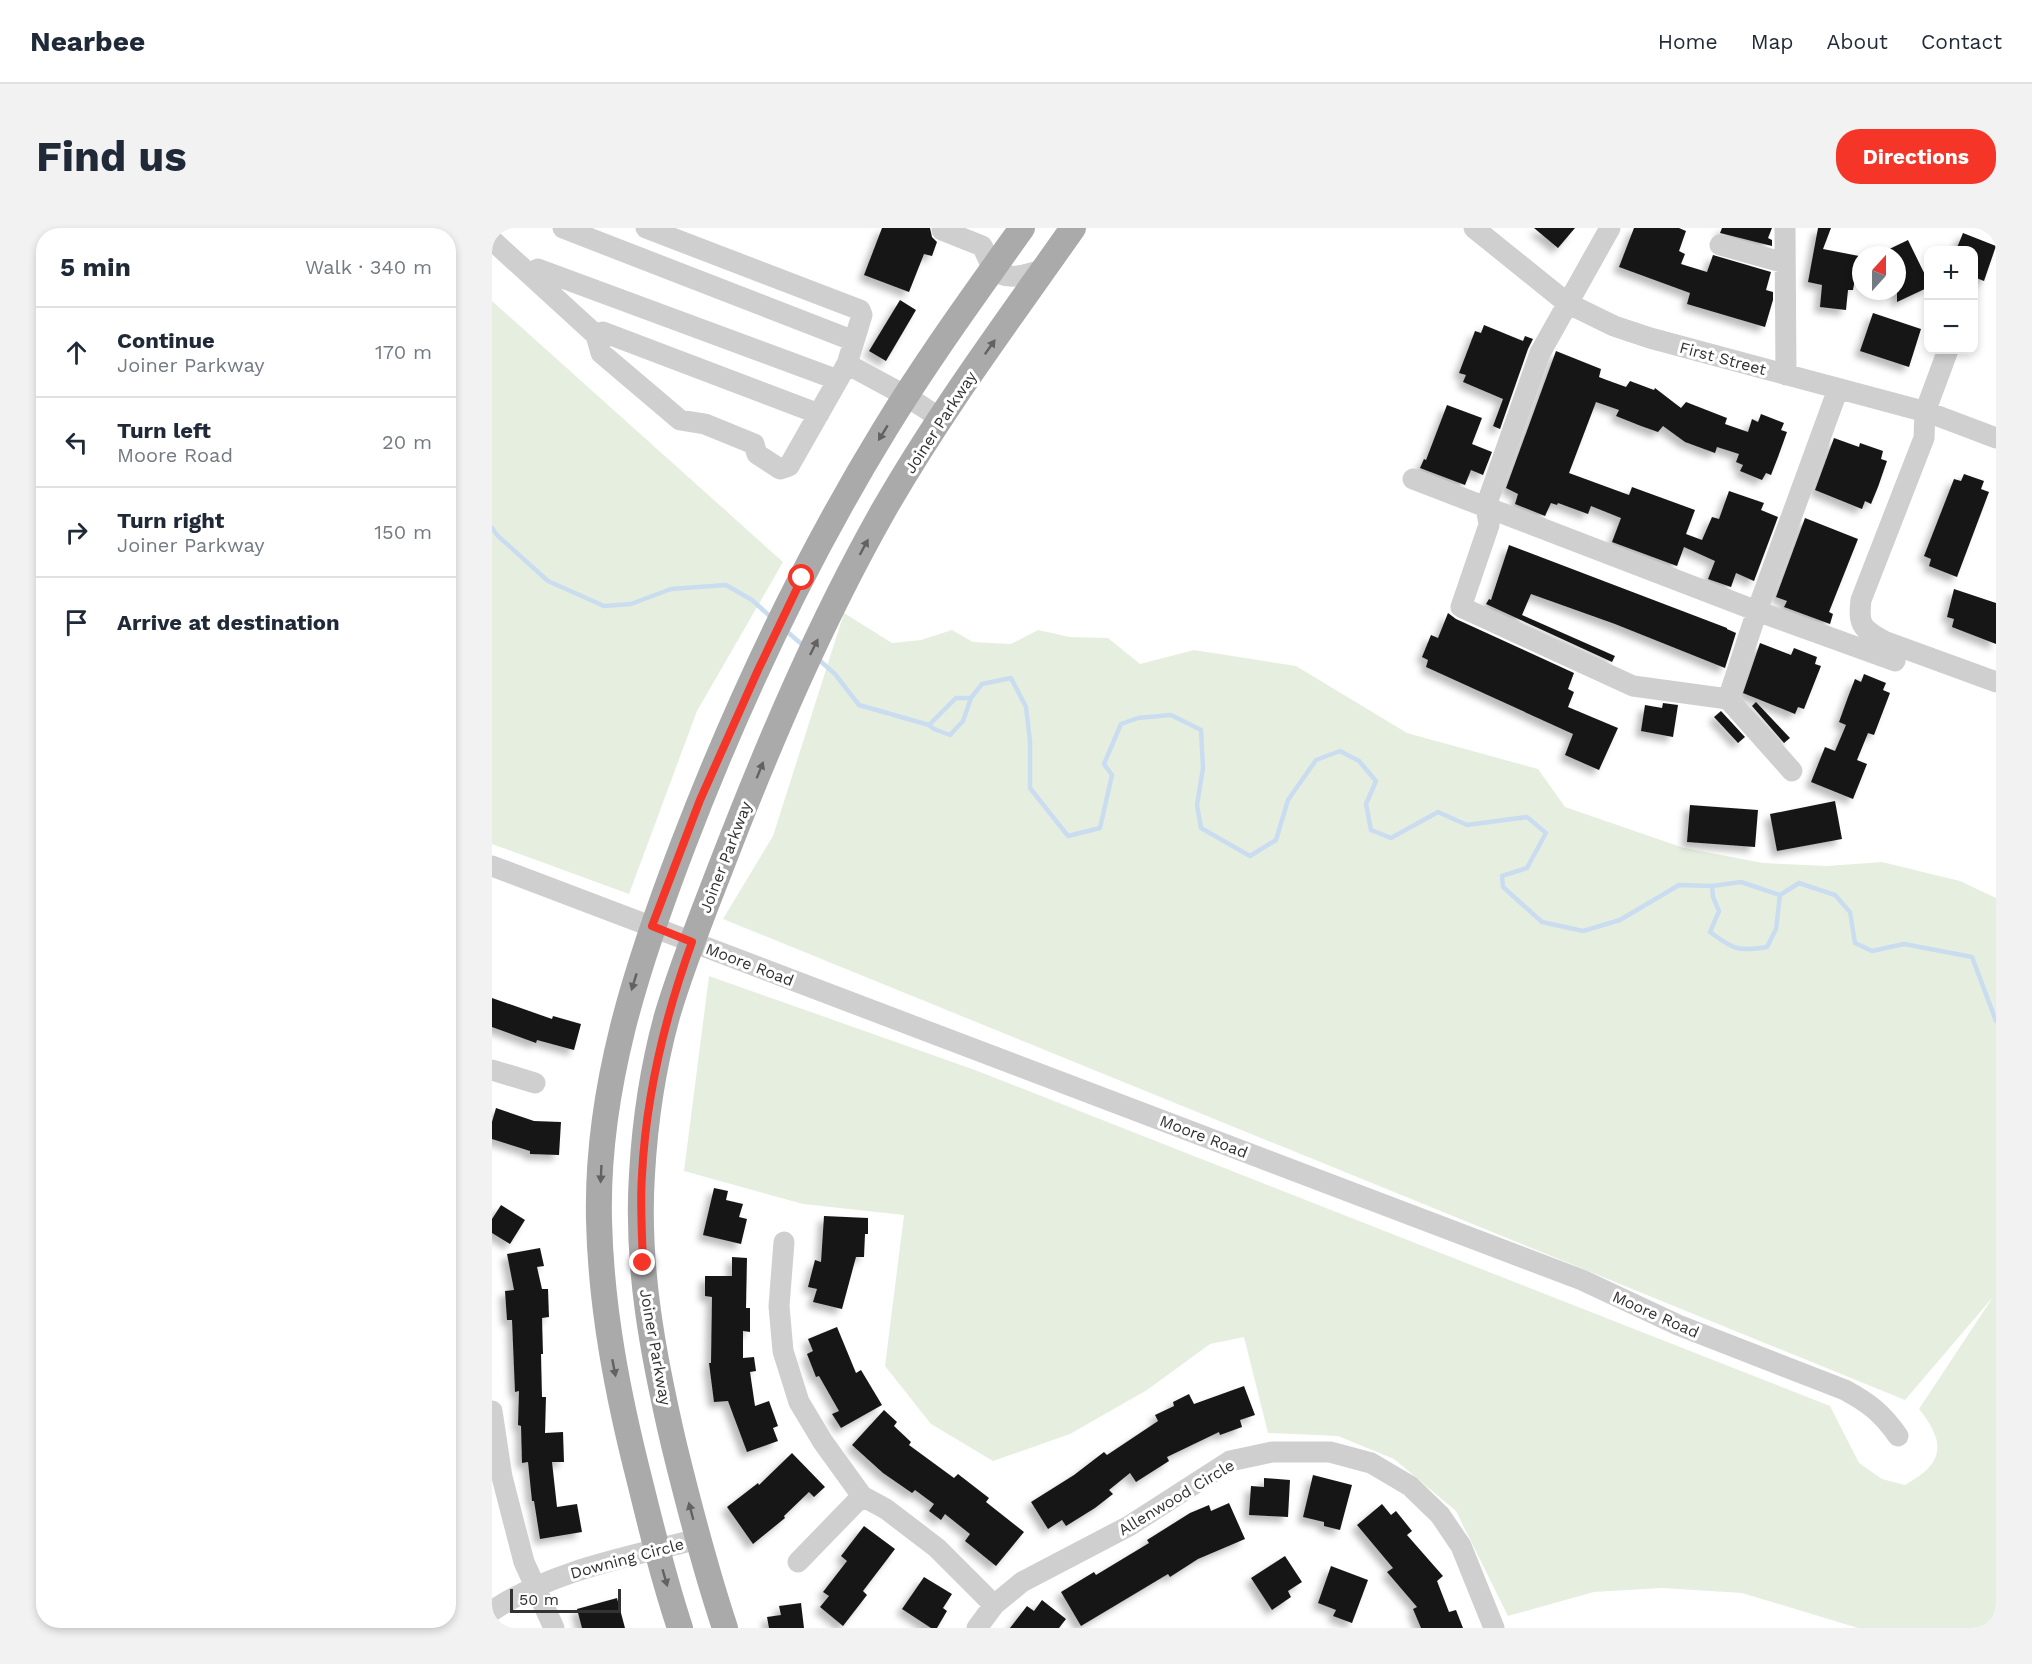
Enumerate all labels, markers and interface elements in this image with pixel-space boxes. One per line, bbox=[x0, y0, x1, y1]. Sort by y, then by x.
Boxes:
text: Nearbee bbox=[30, 25, 145, 58]
text: Home bbox=[1658, 29, 1718, 54]
text: Map bbox=[1751, 29, 1794, 54]
text: About bbox=[1827, 29, 1888, 54]
text: Contact bbox=[1921, 29, 2002, 54]
button: Directions bbox=[1836, 129, 1996, 184]
text: Find us bbox=[36, 132, 187, 181]
north arrow bbox=[1852, 246, 1906, 300]
map controls bbox=[1924, 246, 1978, 354]
button: + bbox=[1924, 246, 1978, 300]
text: 5 min bbox=[60, 252, 131, 282]
text: Walk · 340 m bbox=[305, 255, 432, 279]
button: − bbox=[1924, 300, 1978, 354]
text: Continue bbox=[117, 328, 215, 353]
icon: ahead bbox=[60, 336, 93, 369]
street label: First Street bbox=[1677, 338, 1769, 379]
one-way arrow bbox=[984, 339, 996, 355]
text: 170 m bbox=[375, 340, 432, 364]
text: Joiner Parkway bbox=[117, 353, 265, 377]
street label: Joiner Parkway bbox=[900, 367, 981, 477]
text: Turn left bbox=[117, 418, 211, 443]
one-way arrow bbox=[877, 425, 888, 441]
icon: left bbox=[60, 426, 93, 459]
text: 20 m bbox=[382, 430, 432, 454]
text: Moore Road bbox=[117, 443, 233, 467]
text: Turn right bbox=[117, 508, 224, 533]
icon: right bbox=[60, 516, 93, 549]
text: 150 m bbox=[374, 520, 432, 544]
text: Joiner Parkway bbox=[117, 533, 265, 557]
one-way arrow bbox=[859, 539, 869, 556]
route start bbox=[788, 564, 814, 590]
icon: arrive bbox=[60, 606, 93, 639]
text: Arrive at destination bbox=[117, 610, 340, 635]
one-way arrow bbox=[809, 639, 818, 656]
one-way arrow bbox=[756, 761, 765, 779]
street label: Joiner Parkway bbox=[695, 798, 756, 916]
street label: Moore Road bbox=[703, 939, 797, 990]
one-way arrow bbox=[629, 973, 638, 991]
street label: Moore Road bbox=[1157, 1111, 1251, 1162]
one-way arrow bbox=[596, 1164, 605, 1183]
route end bbox=[629, 1249, 655, 1275]
street label: Joiner Parkway bbox=[636, 1287, 675, 1408]
street label: Moore Road bbox=[1610, 1287, 1702, 1342]
one-way arrow bbox=[610, 1358, 619, 1377]
street label: Allenwood Circle bbox=[1115, 1455, 1238, 1540]
one-way arrow bbox=[685, 1502, 695, 1521]
street label: Downing Circle bbox=[568, 1534, 686, 1583]
one-way arrow bbox=[660, 1568, 670, 1587]
scale bar bbox=[510, 1586, 621, 1614]
text: 50 m bbox=[519, 1590, 559, 1609]

